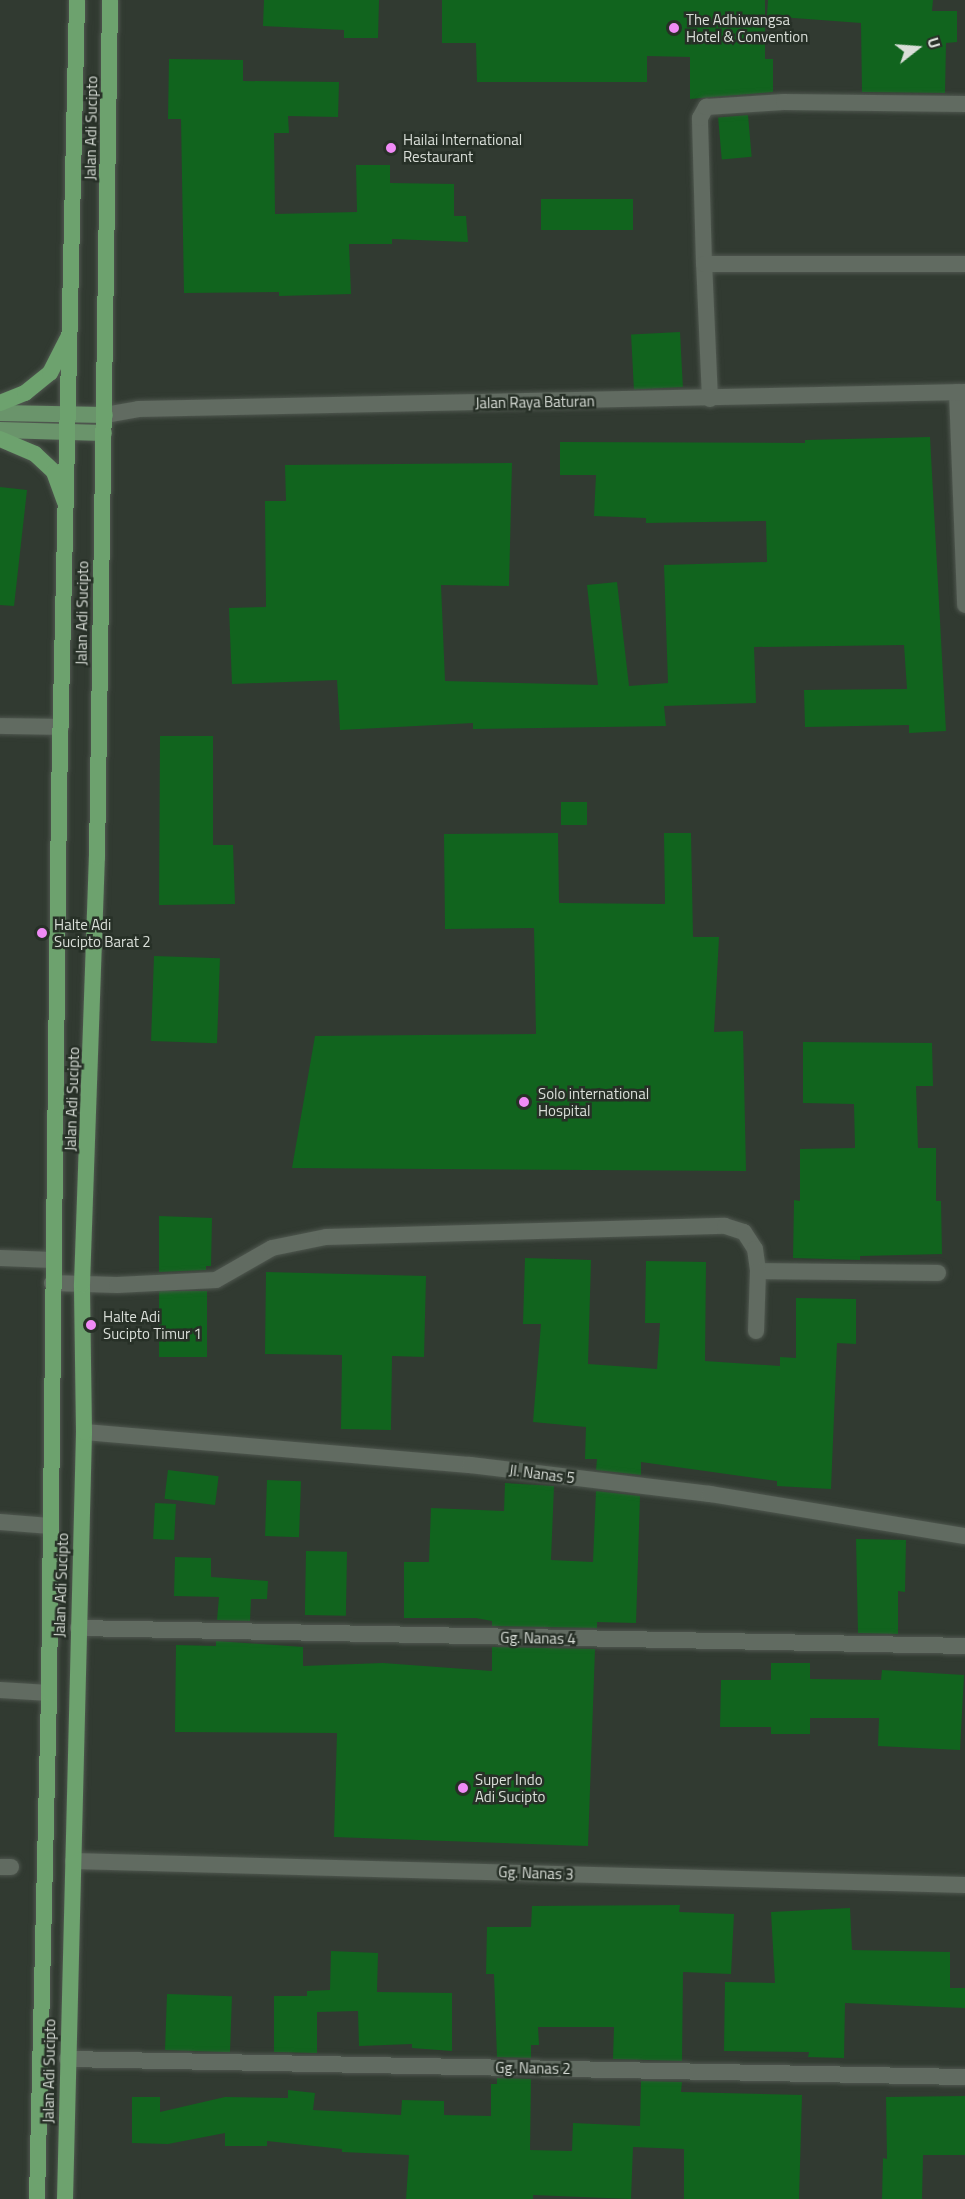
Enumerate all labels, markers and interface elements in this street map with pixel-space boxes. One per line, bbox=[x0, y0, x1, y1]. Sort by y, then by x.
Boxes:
place label: The Adhiwangsa Hotel & Convention bbox=[686, 10, 808, 45]
north arrow bbox=[887, 18, 947, 78]
marker: The Adhiwangsa Hotel & Convention bbox=[667, 21, 681, 35]
text: U bbox=[921, 34, 947, 51]
street label: Jalan Adi Sucipto bbox=[81, 76, 101, 180]
place label: Hailai International Restaurant bbox=[403, 130, 522, 165]
marker: Hailai International Restaurant bbox=[384, 141, 398, 155]
street label: Jalan Raya Baturan bbox=[475, 392, 595, 412]
street label: Jalan Adi Sucipto bbox=[72, 561, 92, 665]
place label: Halte Adi Sucipto Barat 2 bbox=[54, 915, 151, 950]
marker: Halte Adi Sucipto Barat 2 bbox=[35, 926, 49, 940]
street label: Jalan Adi Sucipto bbox=[61, 1046, 83, 1152]
place label: Solo international Hospital bbox=[538, 1084, 649, 1119]
marker: Solo international Hospital bbox=[515, 1093, 533, 1111]
place label: Halte Adi Sucipto Timur 1 bbox=[103, 1307, 202, 1342]
marker: Halte Adi Sucipto Timur 1 bbox=[84, 1318, 98, 1332]
street label: Jl. Nanas 5 bbox=[508, 1461, 576, 1487]
street label: Jalan Adi Sucipto bbox=[50, 1532, 72, 1638]
street label: Gg. Nanas 4 bbox=[500, 1628, 576, 1648]
place label: Super Indo Adi Sucipto bbox=[475, 1770, 545, 1805]
marker: Super Indo Adi Sucipto bbox=[456, 1781, 470, 1795]
street label: Gg. Nanas 3 bbox=[498, 1863, 574, 1883]
street label: Jalan Adi Sucipto bbox=[39, 2019, 59, 2123]
street label: Gg. Nanas 2 bbox=[495, 2058, 571, 2078]

